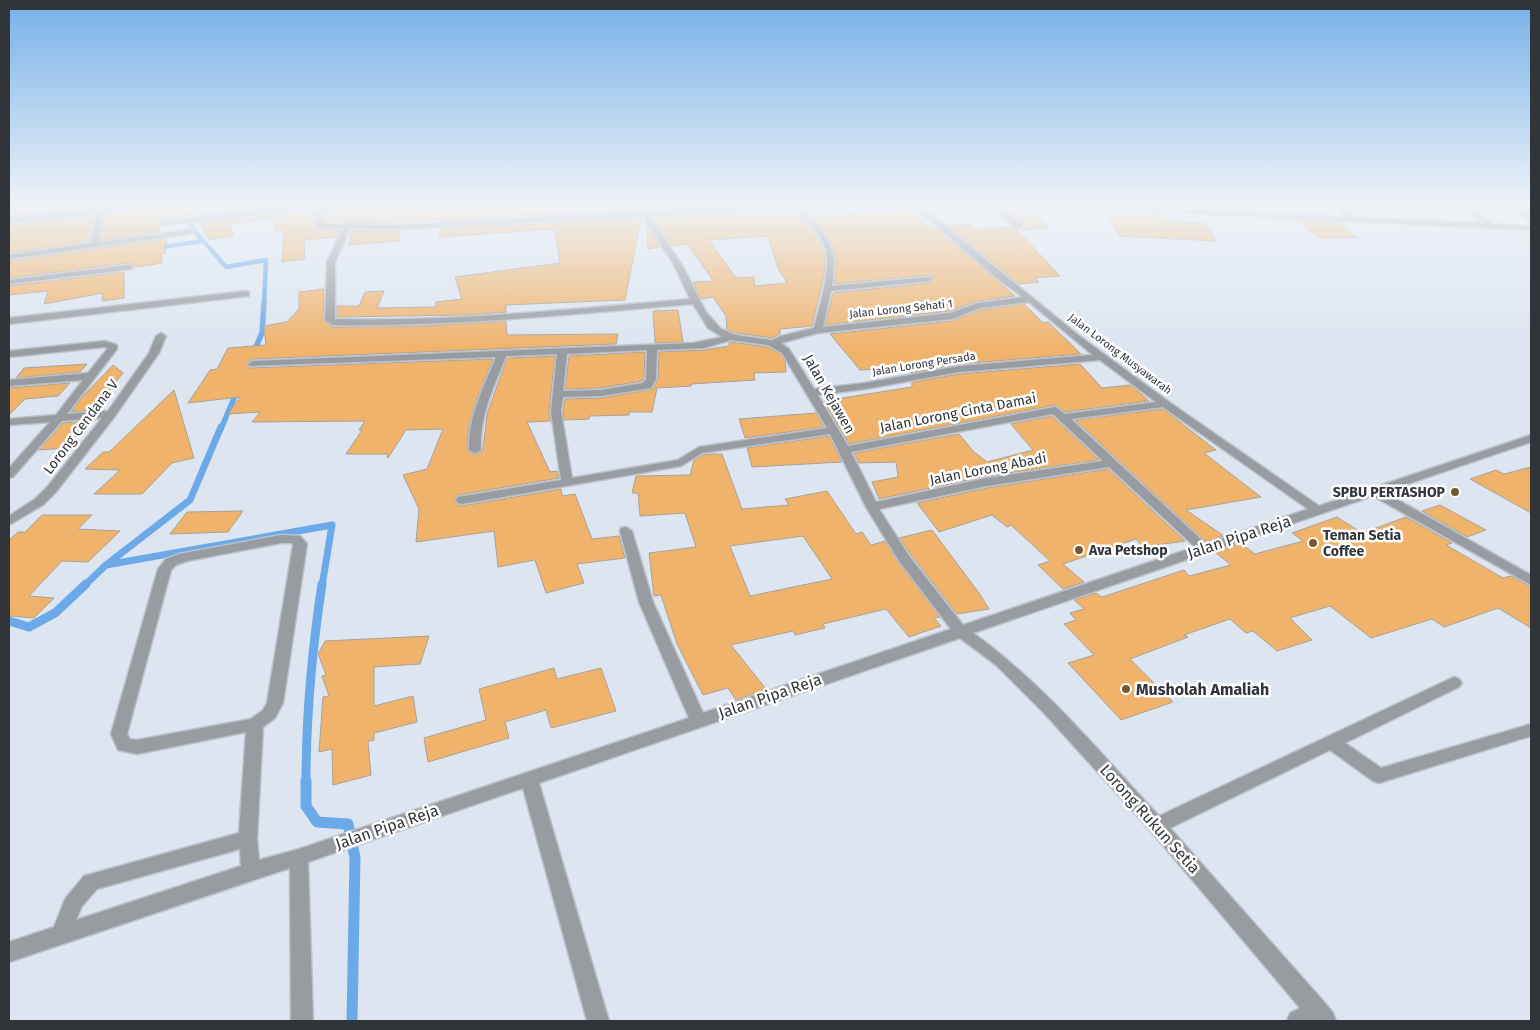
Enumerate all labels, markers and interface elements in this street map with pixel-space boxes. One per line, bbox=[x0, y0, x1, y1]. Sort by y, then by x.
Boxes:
street label: Jalan Lorong Sehati 1 bbox=[849, 297, 953, 321]
street label: Jalan Lorong Musyawarah bbox=[1066, 311, 1174, 397]
street label: Jalan Lorong Persada bbox=[871, 349, 977, 379]
street label: Jalan Kejawen bbox=[800, 352, 858, 436]
street label: Lorong Cendana V bbox=[40, 376, 122, 478]
street label: Jalan Lorong Cinta Damai bbox=[878, 390, 1038, 436]
street label: Jalan Lorong Abadi bbox=[928, 449, 1048, 489]
place label: SPBU PERTASHOP bbox=[1333, 484, 1446, 501]
marker: SPBU PERTASHOP bbox=[1449, 486, 1461, 498]
street label: Jalan Pipa Reja bbox=[1185, 511, 1293, 563]
place label: Teman Setia Coffee bbox=[1323, 527, 1402, 560]
marker: Teman Setia Coffee bbox=[1307, 537, 1319, 549]
place label: Ava Petshop bbox=[1088, 542, 1168, 559]
marker: Ava Petshop bbox=[1073, 544, 1085, 556]
street label: Jalan Pipa Reja bbox=[716, 669, 824, 723]
place label: Musholah Amaliah bbox=[1136, 680, 1269, 699]
marker: Musholah Amaliah bbox=[1120, 683, 1132, 695]
street label: Lorong Rukun Setia bbox=[1096, 761, 1204, 877]
street label: Jalan Pipa Reja bbox=[333, 800, 441, 854]

